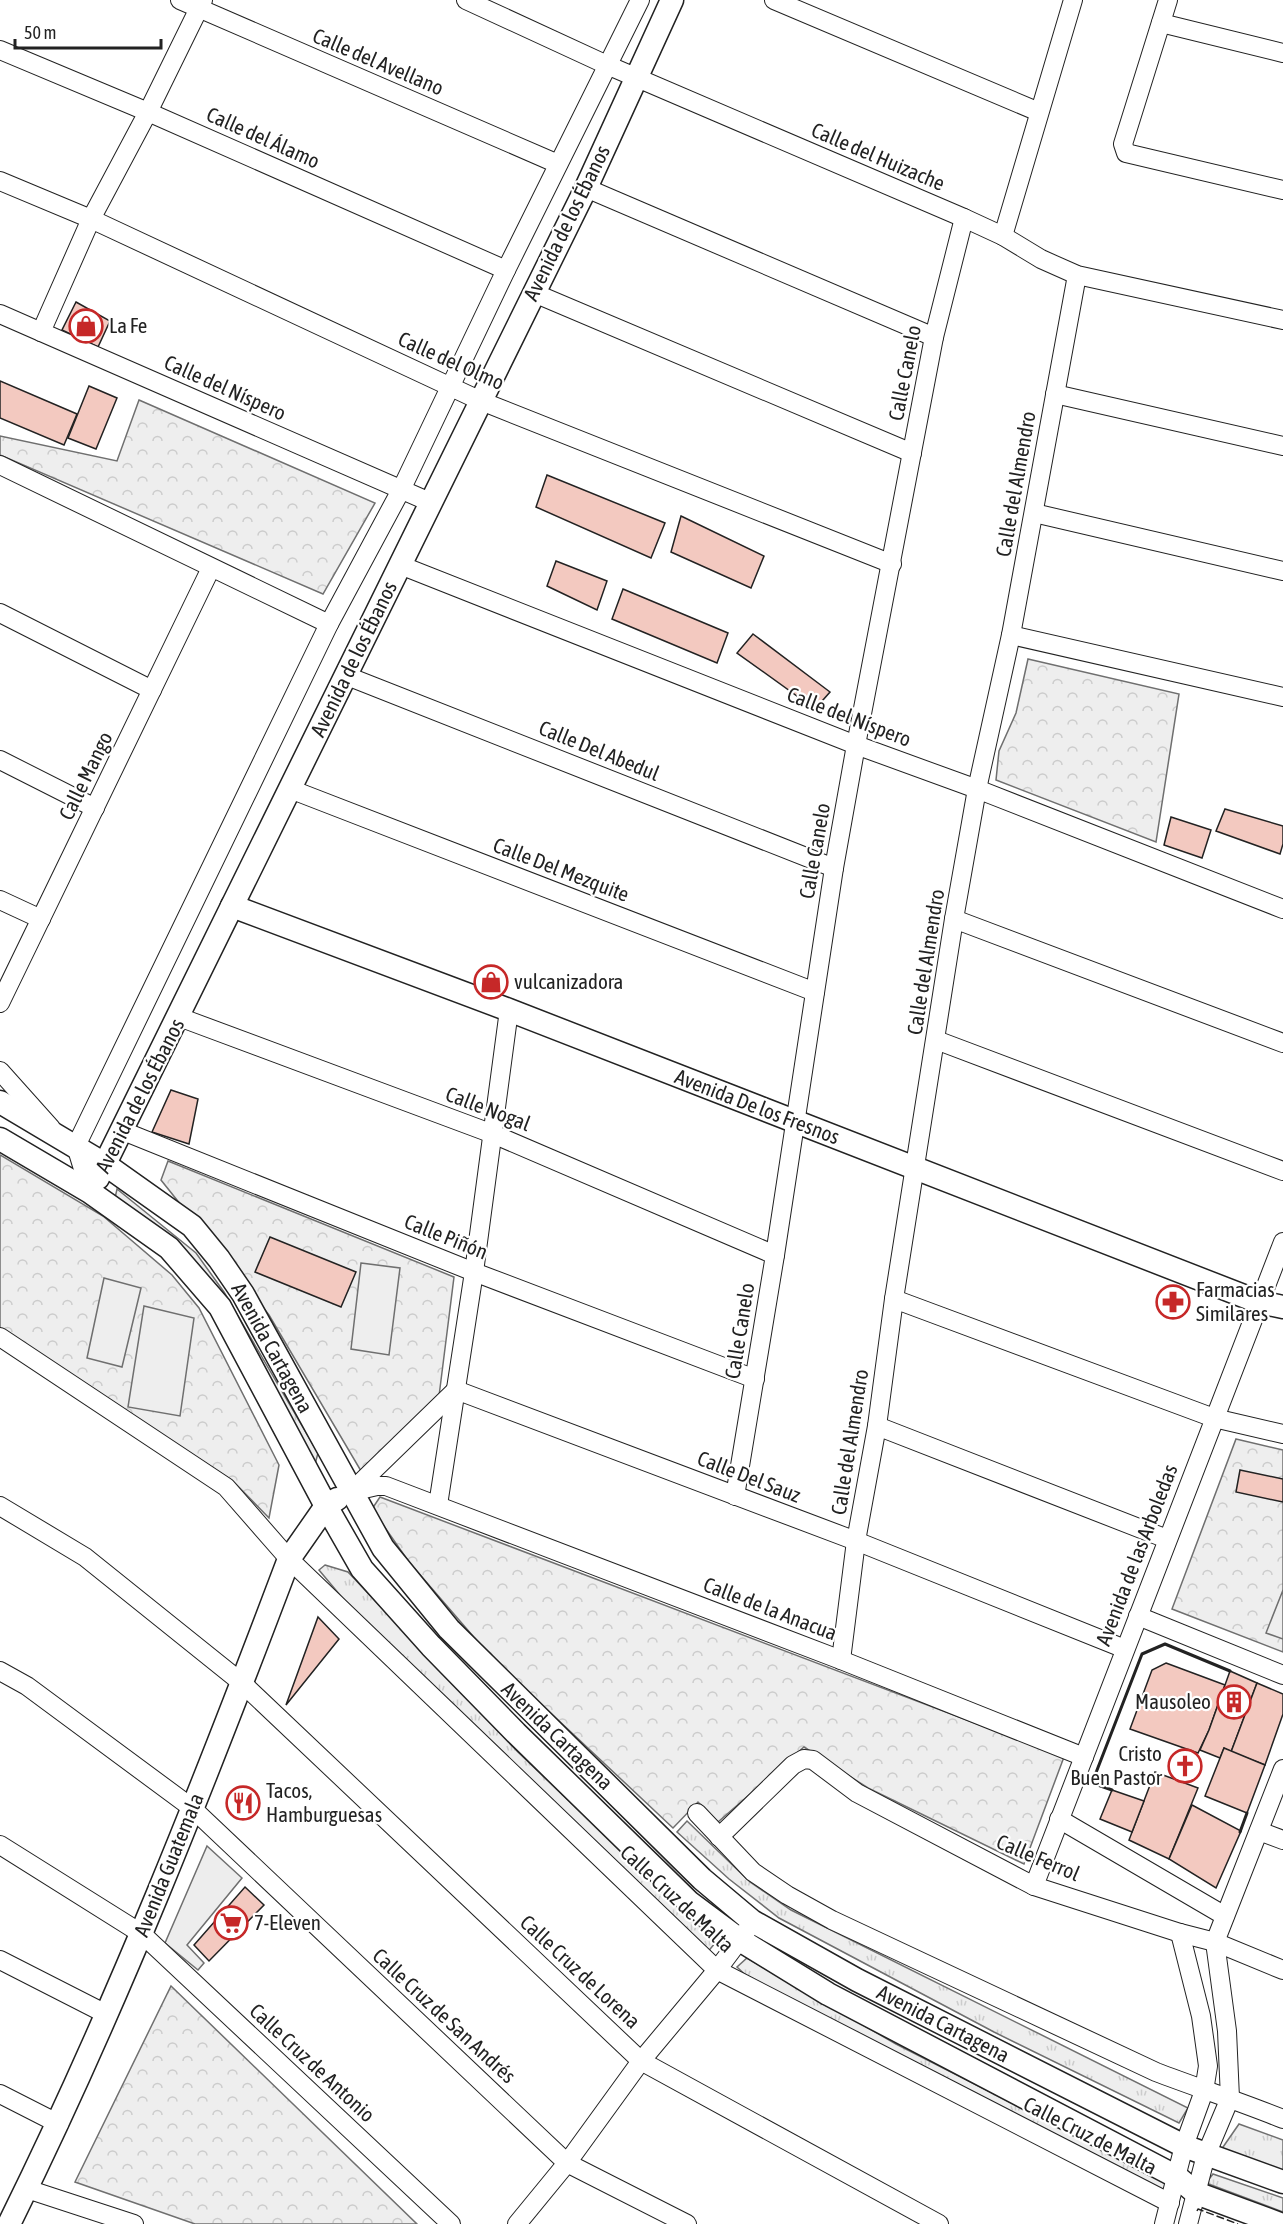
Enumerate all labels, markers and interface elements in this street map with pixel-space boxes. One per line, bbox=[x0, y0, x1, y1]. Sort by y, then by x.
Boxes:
scale bar bbox=[15, 12, 160, 50]
text: 50 m bbox=[24, 22, 56, 43]
street label: Calle del Avellano bbox=[309, 23, 447, 99]
street label: Calle del Álamo bbox=[203, 101, 324, 173]
street label: Calle del Huizache bbox=[808, 117, 949, 195]
street label: Avenida de los Ébanos bbox=[518, 141, 614, 304]
shop icon: La Fe bbox=[68, 308, 104, 344]
place label: La Fe bbox=[109, 313, 147, 337]
street label: Calle Canelo bbox=[883, 323, 925, 423]
street label: Calle del Olmo bbox=[395, 326, 508, 394]
street label: Calle del Níspero bbox=[161, 350, 290, 425]
street label: Calle del Almendro bbox=[990, 409, 1040, 558]
street label: Avenida de los Ébanos bbox=[305, 577, 401, 740]
street label: Calle del Níspero bbox=[784, 681, 915, 751]
street label: Calle Del Abedul bbox=[536, 715, 663, 785]
street label: Calle Mango bbox=[53, 728, 117, 824]
street label: Calle Canelo bbox=[794, 801, 834, 901]
street label: Calle Del Mezquite bbox=[490, 832, 633, 906]
street label: Calle del Almendro bbox=[902, 887, 948, 1036]
shop icon: vulcanizadora bbox=[473, 964, 509, 1000]
place label: vulcanizadora bbox=[514, 969, 623, 993]
street label: Avenida de los Ébanos bbox=[90, 1014, 188, 1177]
street label: Avenida De los Fresnos bbox=[672, 1064, 843, 1148]
street label: Calle Nogal bbox=[443, 1081, 534, 1135]
street label: Calle Piñón bbox=[401, 1209, 491, 1264]
place label: Farmacias Similares bbox=[1196, 1277, 1275, 1325]
street label: Avenida Cartagena bbox=[227, 1278, 319, 1417]
street label: Calle Canelo bbox=[720, 1281, 758, 1380]
pharmacy icon: Farmacias Similares bbox=[1155, 1284, 1191, 1320]
street label: Calle del Almendro bbox=[826, 1367, 872, 1516]
street label: Calle Del Sauz bbox=[694, 1445, 805, 1507]
street label: Avenida de las Arboledas bbox=[1090, 1461, 1182, 1649]
street label: Calle de la Anacua bbox=[700, 1572, 840, 1645]
street label: Avenida Cartagena bbox=[497, 1676, 618, 1794]
building icon: Mausoleo bbox=[1216, 1684, 1252, 1720]
place label: Mausoleo bbox=[1135, 1689, 1211, 1713]
place label: Cristo Buen Pastor bbox=[1070, 1741, 1163, 1789]
church icon: Cristo Buen Pastor bbox=[1167, 1748, 1203, 1784]
place label: Tacos, Hamburguesas bbox=[266, 1778, 382, 1826]
restaurant icon: Tacos, Hamburguesas bbox=[225, 1785, 261, 1821]
street label: Avenida Guatemala bbox=[128, 1789, 208, 1940]
street label: Calle Ferrol bbox=[993, 1829, 1084, 1885]
street label: Calle Cruz de Malta bbox=[616, 1840, 739, 1957]
supermarket icon: 7-Eleven bbox=[213, 1905, 249, 1941]
place label: 7-Eleven bbox=[254, 1910, 321, 1934]
street label: Calle Cruz de Lorena bbox=[516, 1910, 645, 2033]
street label: Calle Cruz de San Andrés bbox=[368, 1943, 521, 2088]
street label: Avenida Cartagena bbox=[873, 1980, 1013, 2067]
street label: Calle Cruz de Antonio bbox=[245, 1998, 380, 2126]
street label: Calle Cruz de Malta bbox=[1020, 2091, 1161, 2179]

